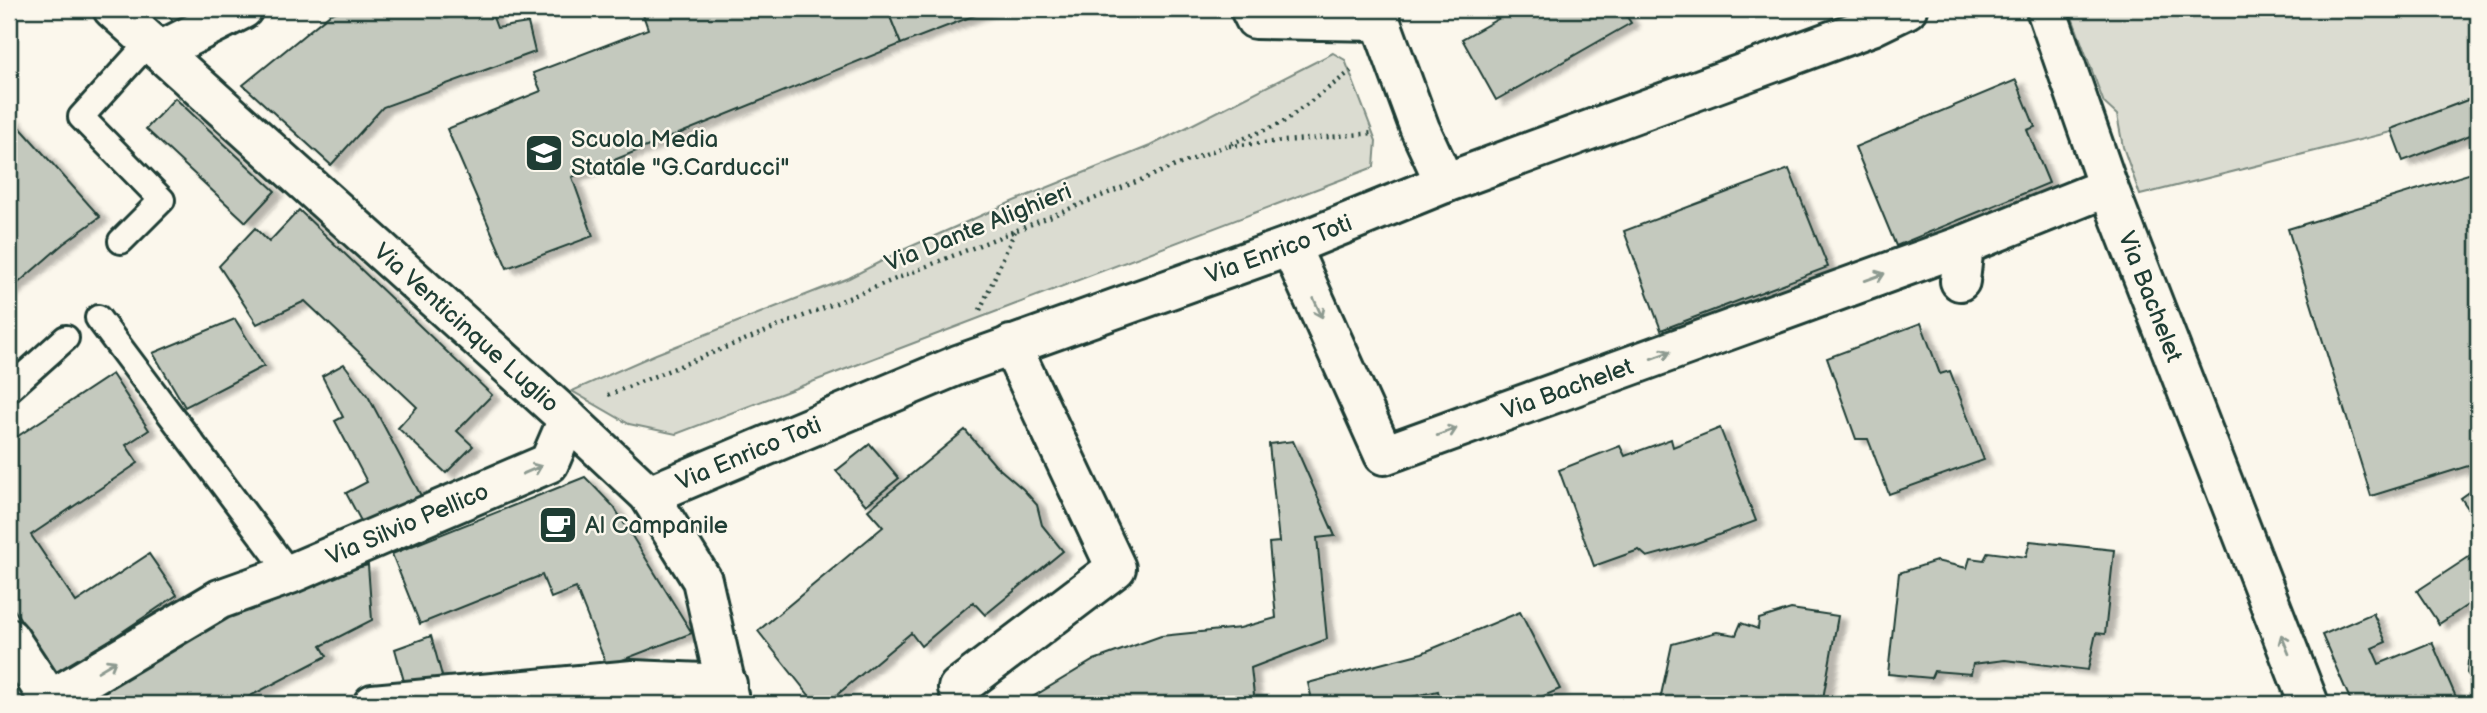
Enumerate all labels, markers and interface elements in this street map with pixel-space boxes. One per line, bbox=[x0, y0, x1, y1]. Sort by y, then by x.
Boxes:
place label: Scuola Media Statale "G.Carducci" bbox=[571, 125, 789, 182]
school or university icon: Scuola Media Statale "G.Carducci" bbox=[523, 132, 565, 174]
street label: Via Dante Alighieri bbox=[880, 177, 1076, 278]
street label: Via Enrico Toti bbox=[1201, 208, 1356, 290]
street label: Via Bachelet bbox=[2112, 227, 2189, 367]
street label: Via Venticinque Luglio bbox=[368, 237, 565, 419]
one-way arrow bbox=[1863, 270, 1885, 282]
one-way arrow bbox=[1312, 297, 1325, 319]
one-way arrow bbox=[1649, 348, 1671, 360]
street label: Via Bachelet bbox=[1498, 352, 1638, 426]
street label: Via Enrico Toti bbox=[672, 410, 826, 497]
one-way arrow bbox=[1435, 425, 1457, 438]
one-way arrow bbox=[521, 463, 542, 476]
street label: Via Silvio Pellico bbox=[322, 477, 493, 572]
cafe icon: Al Campanile bbox=[537, 504, 579, 546]
place label: Al Campanile bbox=[585, 511, 728, 540]
one-way arrow bbox=[2277, 634, 2290, 655]
one-way arrow bbox=[97, 659, 117, 673]

